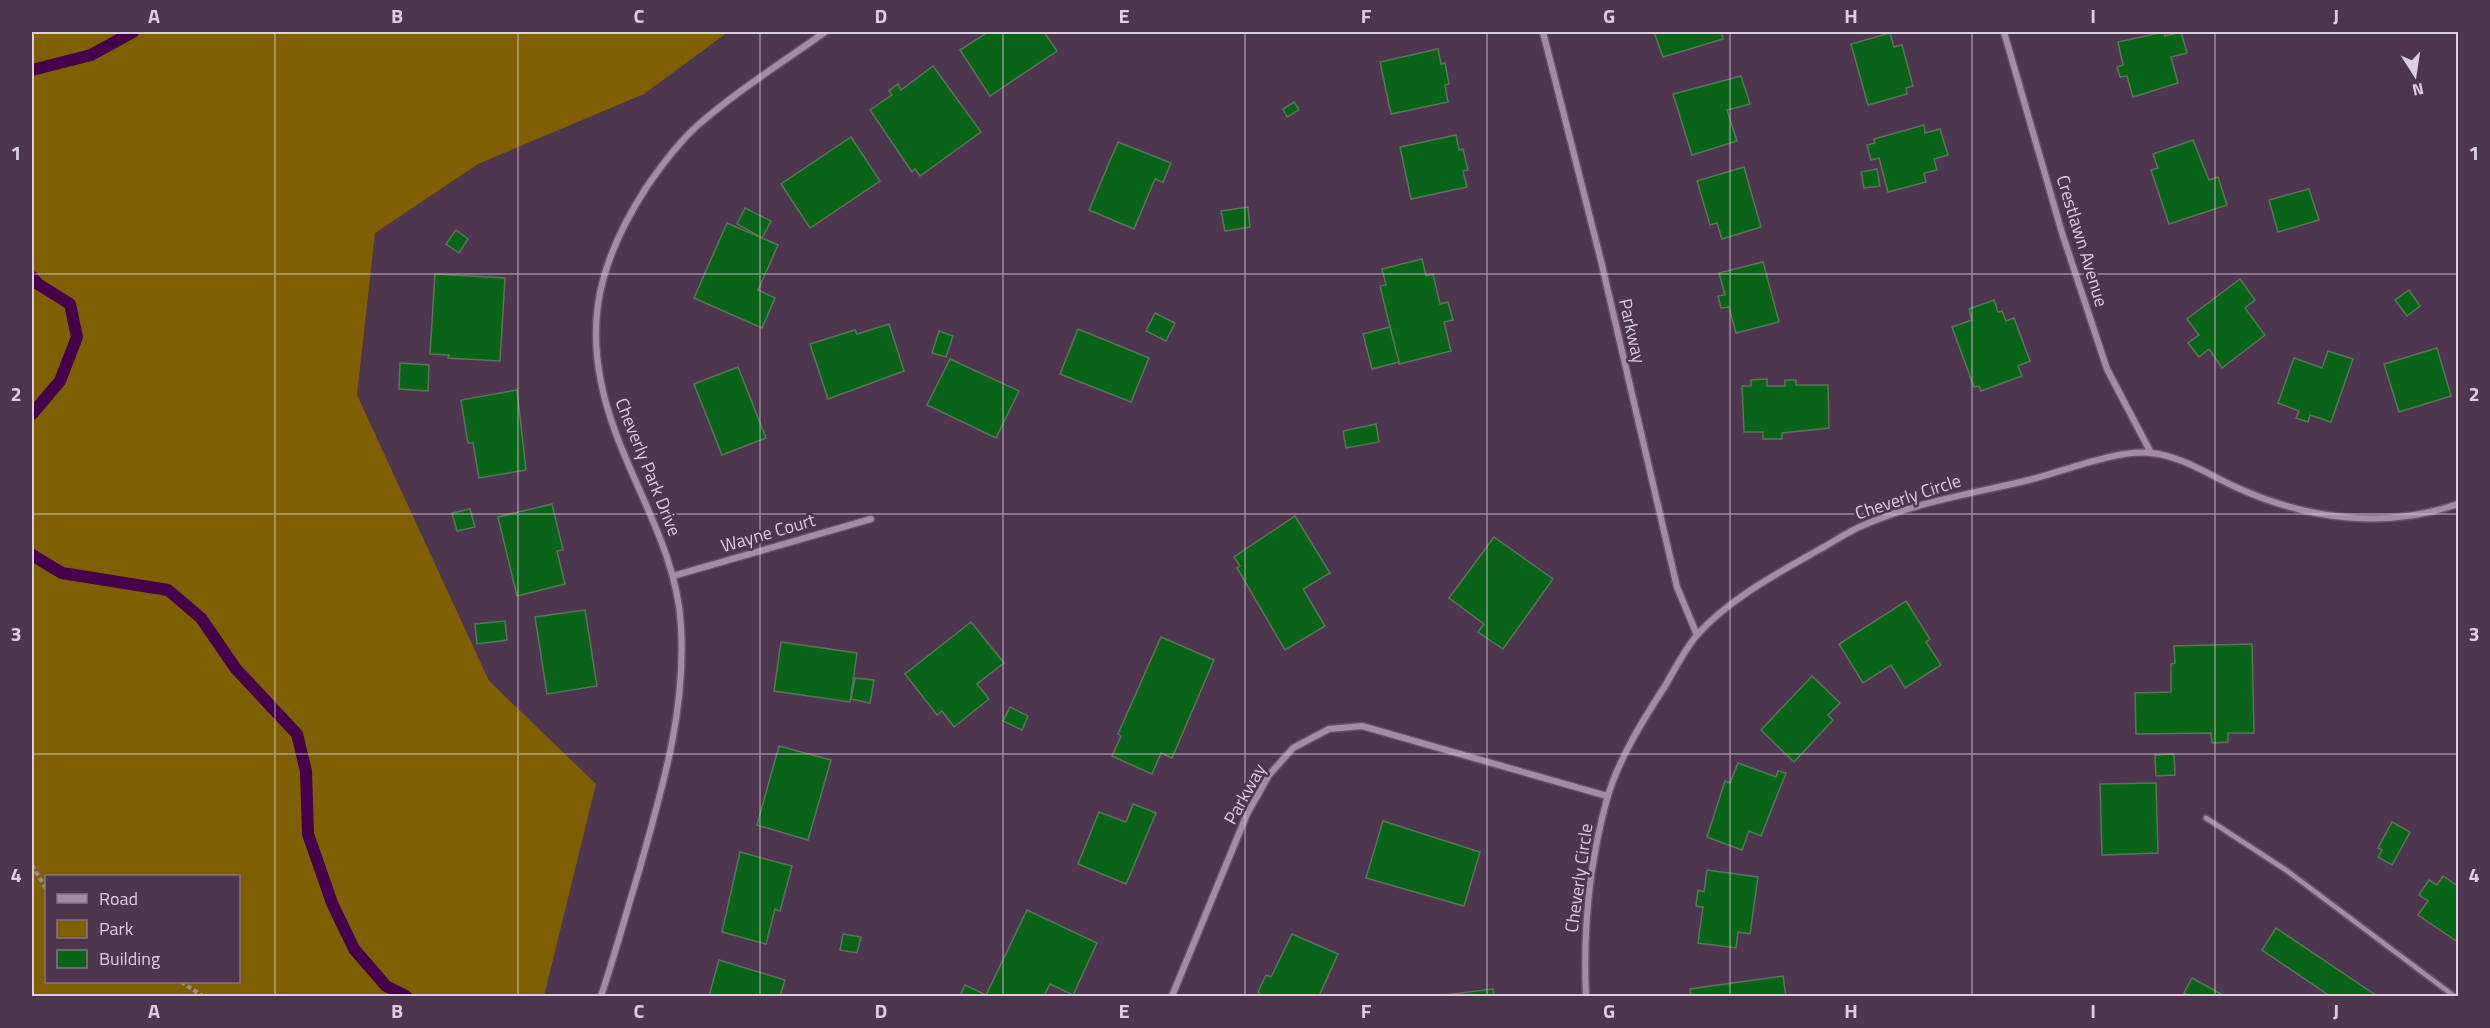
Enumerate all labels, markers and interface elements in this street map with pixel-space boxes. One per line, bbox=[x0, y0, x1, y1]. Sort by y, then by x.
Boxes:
text: A bbox=[148, 0, 160, 31]
text: B bbox=[391, 0, 403, 31]
text: C bbox=[634, 0, 645, 31]
text: D bbox=[875, 0, 887, 31]
text: E bbox=[1118, 0, 1130, 31]
text: F bbox=[1361, 0, 1372, 31]
text: G bbox=[1603, 0, 1615, 31]
text: H bbox=[1844, 0, 1858, 31]
text: I bbox=[2090, 0, 2096, 31]
text: J bbox=[2333, 0, 2339, 31]
north arrow bbox=[2385, 45, 2445, 105]
text: N bbox=[2410, 77, 2426, 103]
text: 1 bbox=[10, 137, 22, 168]
text: 1 bbox=[2468, 137, 2480, 168]
street label: Crestlawn Avenue bbox=[2050, 172, 2115, 310]
street label: Parkway bbox=[1612, 296, 1653, 366]
text: 2 bbox=[10, 378, 22, 409]
text: 2 bbox=[2468, 378, 2480, 409]
street label: Cheverly Park Drive bbox=[608, 394, 688, 540]
street label: Cheverly Circle bbox=[1851, 467, 1964, 526]
street label: Wayne Court bbox=[717, 506, 819, 559]
text: 3 bbox=[10, 618, 22, 649]
text: 3 bbox=[2468, 618, 2480, 649]
street label: Parkway bbox=[1217, 758, 1272, 829]
street label: Cheverly Circle bbox=[1557, 822, 1600, 934]
text: 4 bbox=[10, 859, 22, 890]
text: 4 bbox=[2468, 859, 2480, 890]
legend bbox=[45, 875, 240, 983]
text: Road bbox=[99, 885, 138, 912]
text: Park bbox=[99, 915, 134, 942]
text: Building bbox=[99, 945, 160, 972]
text: A bbox=[148, 995, 160, 1026]
text: B bbox=[391, 995, 403, 1026]
text: C bbox=[634, 995, 645, 1026]
text: D bbox=[875, 995, 887, 1026]
text: E bbox=[1118, 995, 1130, 1026]
text: F bbox=[1361, 995, 1372, 1026]
text: G bbox=[1603, 995, 1615, 1026]
text: H bbox=[1844, 995, 1858, 1026]
text: I bbox=[2090, 995, 2096, 1026]
text: J bbox=[2333, 995, 2339, 1026]

